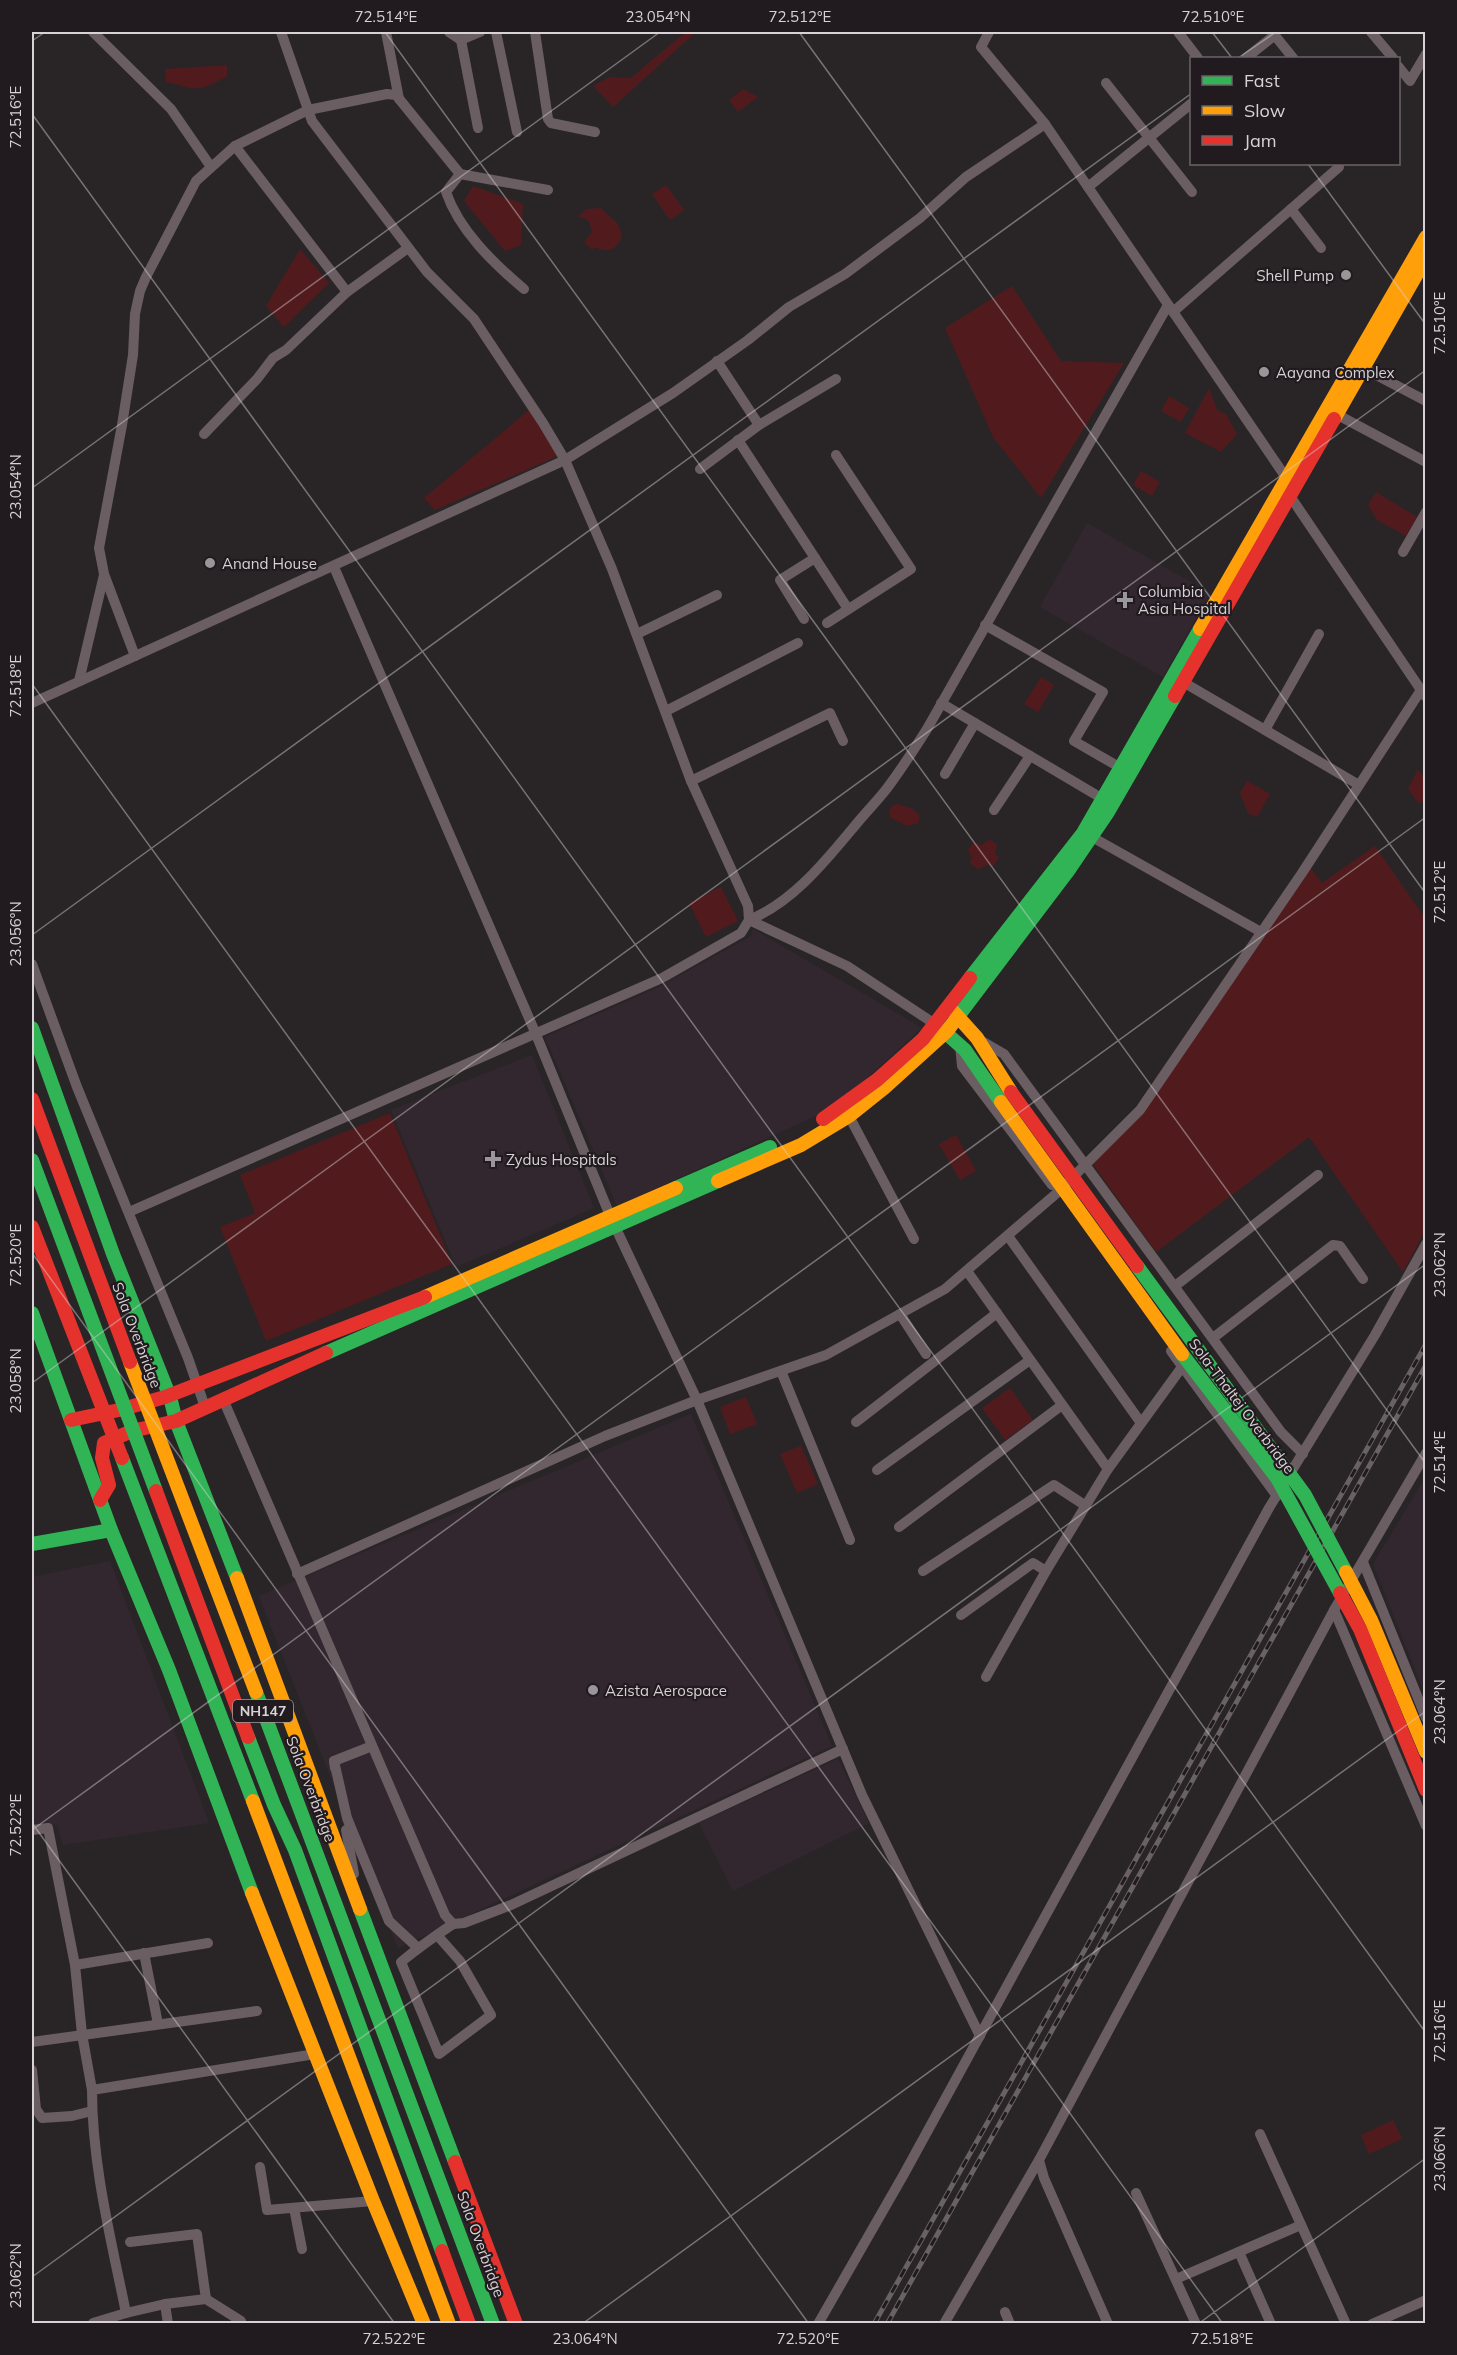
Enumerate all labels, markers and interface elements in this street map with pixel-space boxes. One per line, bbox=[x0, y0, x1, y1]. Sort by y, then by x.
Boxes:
text: 72.514°E bbox=[355, 7, 418, 26]
text: 23.054°N bbox=[625, 7, 691, 26]
text: 72.512°E bbox=[769, 7, 832, 26]
text: 72.510°E bbox=[1182, 7, 1245, 26]
legend bbox=[1190, 57, 1400, 165]
text: Fast bbox=[1244, 69, 1280, 92]
text: 72.516°E bbox=[6, 85, 25, 148]
text: Slow bbox=[1244, 99, 1286, 122]
text: Jam bbox=[1244, 129, 1277, 152]
place label: Shell Pump bbox=[1256, 266, 1334, 285]
marker: Shell Pump bbox=[1339, 268, 1353, 282]
text: 72.510°E bbox=[1430, 291, 1449, 354]
place label: Aayana Complex bbox=[1276, 363, 1395, 382]
marker: Aayana Complex bbox=[1257, 365, 1271, 379]
text: 23.054°N bbox=[6, 454, 25, 520]
place label: Anand House bbox=[222, 554, 317, 573]
marker: Anand House bbox=[203, 556, 217, 570]
place label: Columbia Asia Hospital bbox=[1138, 582, 1231, 618]
marker: Columbia Asia Hospital bbox=[1116, 591, 1134, 609]
text: 72.518°E bbox=[6, 654, 25, 717]
text: 72.512°E bbox=[1430, 860, 1449, 923]
text: 23.056°N bbox=[6, 901, 25, 967]
marker: Zydus Hospitals bbox=[484, 1150, 502, 1168]
place label: Zydus Hospitals bbox=[506, 1150, 617, 1169]
text: 72.520°E bbox=[6, 1223, 25, 1286]
text: 23.062°N bbox=[1430, 1232, 1449, 1298]
street label: Sola Overbridge bbox=[108, 1279, 166, 1391]
street label: Sola-Thaltej Overbridge bbox=[1185, 1335, 1299, 1477]
text: 23.058°N bbox=[6, 1348, 25, 1414]
text: 72.514°E bbox=[1430, 1430, 1449, 1493]
text: 23.064°N bbox=[1430, 1679, 1449, 1745]
place label: Azista Aerospace bbox=[605, 1681, 727, 1700]
marker: Azista Aerospace bbox=[586, 1683, 600, 1697]
road number: NH147 bbox=[233, 1700, 293, 1722]
street label: Sola Overbridge bbox=[282, 1733, 340, 1845]
text: 72.522°E bbox=[6, 1793, 25, 1856]
text: 72.516°E bbox=[1430, 1999, 1449, 2062]
text: 23.066°N bbox=[1430, 2126, 1449, 2192]
street label: Sola Overbridge bbox=[453, 2188, 509, 2300]
text: 23.062°N bbox=[6, 2243, 25, 2309]
text: 72.522°E bbox=[363, 2329, 426, 2348]
text: 23.064°N bbox=[552, 2329, 618, 2348]
text: 72.520°E bbox=[777, 2329, 840, 2348]
text: 72.518°E bbox=[1191, 2329, 1254, 2348]

